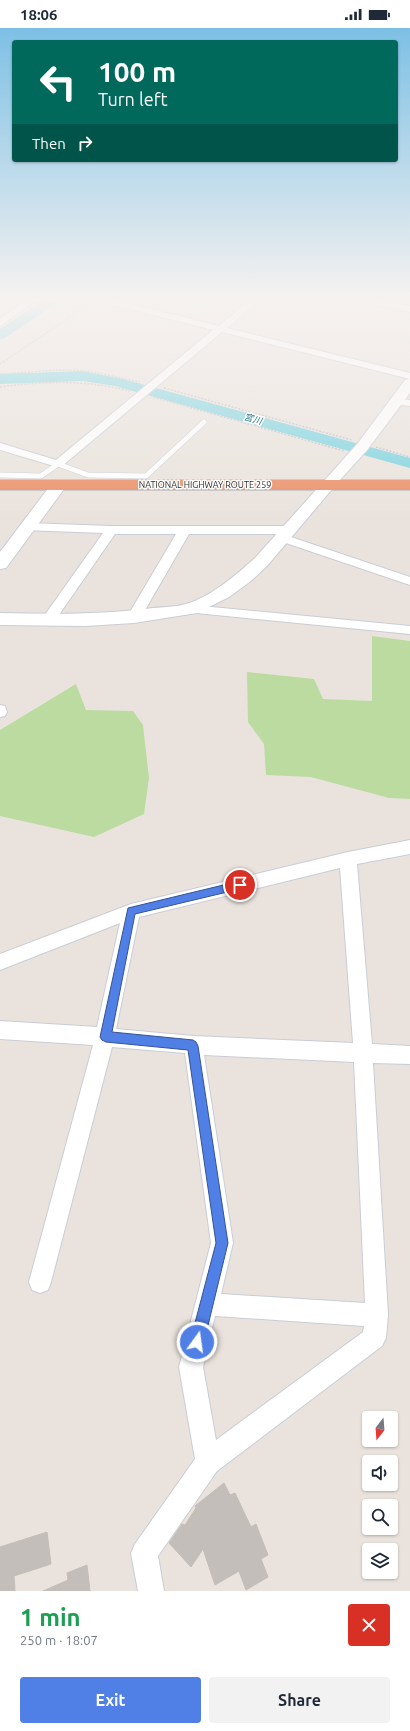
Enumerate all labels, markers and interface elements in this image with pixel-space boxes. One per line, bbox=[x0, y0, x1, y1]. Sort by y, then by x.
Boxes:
text: 18:06 bbox=[20, 6, 58, 23]
icon: left bbox=[32, 56, 84, 108]
text: 100 m bbox=[98, 56, 176, 87]
text: Turn left bbox=[98, 89, 168, 109]
icon: right bbox=[74, 132, 96, 154]
text: Then bbox=[32, 135, 66, 152]
water label: 宮川 bbox=[243, 412, 264, 426]
street label: NATIONAL HIGHWAY ROUTE 259 bbox=[139, 480, 271, 490]
pin bbox=[223, 868, 257, 902]
icon: arrive bbox=[229, 874, 251, 896]
position arrow bbox=[176, 1321, 218, 1363]
north arrow bbox=[362, 1411, 398, 1447]
map controls bbox=[362, 1411, 398, 1579]
button: sound bbox=[362, 1455, 398, 1491]
button: search bbox=[362, 1499, 398, 1535]
button: layers bbox=[362, 1543, 398, 1579]
text: 1 min bbox=[20, 1604, 81, 1631]
button: close bbox=[348, 1604, 390, 1646]
text: 250 m · 18:07 bbox=[20, 1633, 98, 1647]
button: Exit bbox=[20, 1677, 201, 1723]
button: Share bbox=[209, 1677, 390, 1723]

